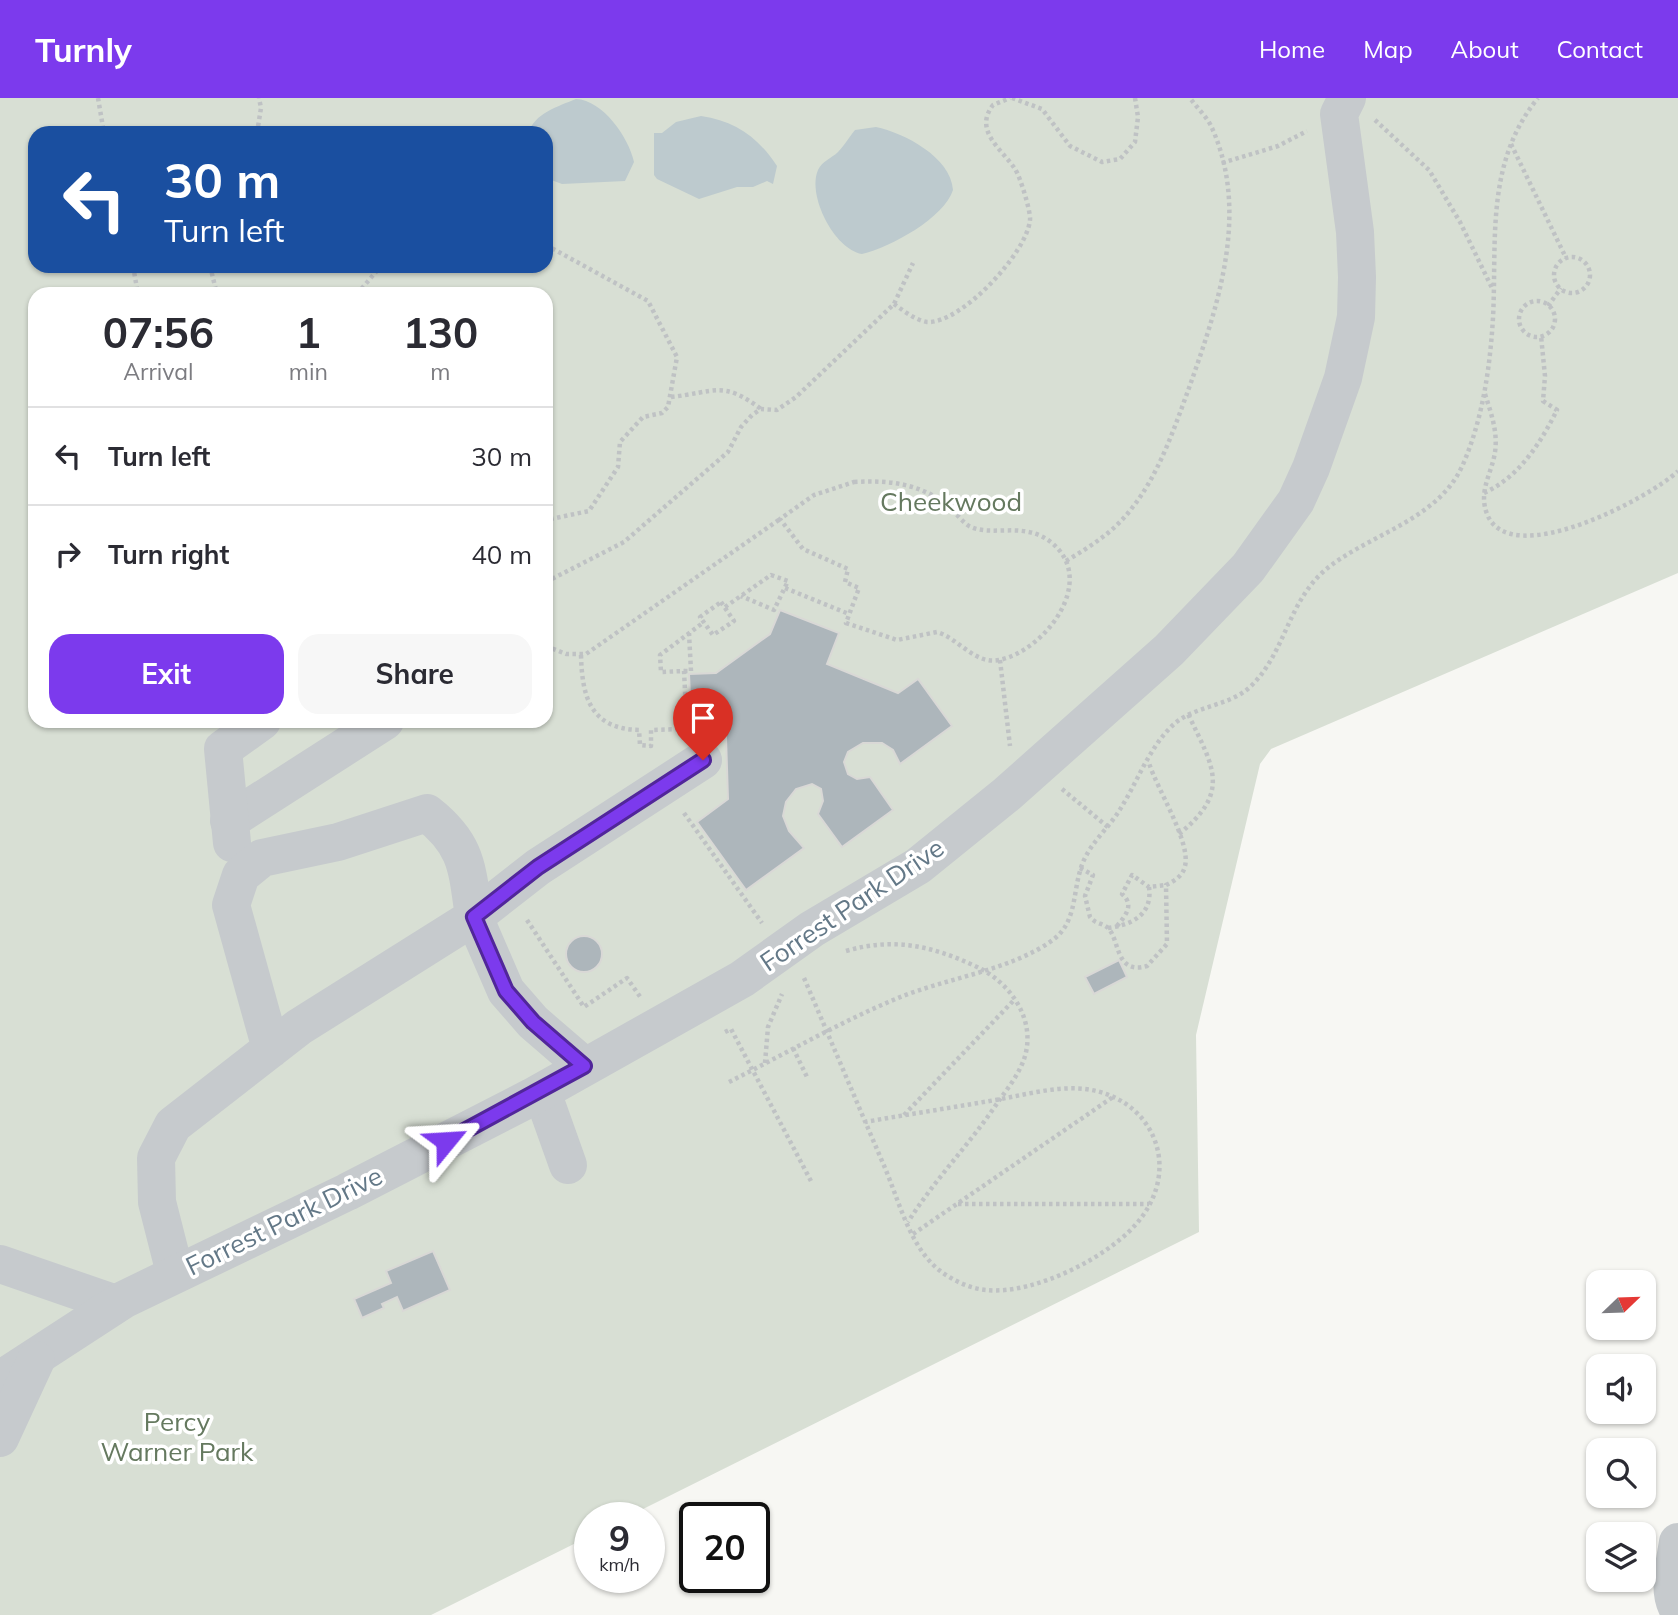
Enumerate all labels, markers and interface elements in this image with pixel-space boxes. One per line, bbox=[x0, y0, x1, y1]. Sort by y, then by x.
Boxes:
text: Turnly bbox=[35, 29, 132, 70]
text: Home bbox=[1259, 34, 1325, 64]
text: Map bbox=[1363, 34, 1413, 64]
text: About bbox=[1451, 34, 1519, 64]
text: Contact bbox=[1557, 34, 1643, 64]
text: 30 m bbox=[164, 149, 280, 210]
icon: left bbox=[49, 154, 140, 245]
text: Turn left bbox=[164, 210, 284, 250]
text: 07:56 bbox=[103, 306, 214, 359]
text: 1 bbox=[296, 306, 321, 359]
text: 130 bbox=[403, 306, 478, 359]
text: Arrival bbox=[123, 357, 194, 386]
text: min bbox=[289, 357, 328, 386]
text: m bbox=[430, 357, 451, 386]
icon: left bbox=[49, 437, 87, 475]
text: Turn left bbox=[108, 440, 210, 473]
text: 30 m bbox=[471, 440, 532, 473]
park label: Cheekwood bbox=[880, 485, 1022, 518]
icon: right bbox=[49, 535, 87, 573]
text: Turn right bbox=[108, 538, 229, 571]
text: 40 m bbox=[471, 538, 532, 571]
button: Exit bbox=[49, 634, 284, 714]
button: Share bbox=[298, 634, 532, 714]
pin bbox=[673, 688, 733, 760]
icon: arrive bbox=[684, 699, 722, 737]
street label: Forrest Park Drive bbox=[753, 831, 950, 978]
position arrow bbox=[409, 1104, 483, 1178]
street label: Forrest Park Drive bbox=[180, 1159, 388, 1282]
north arrow bbox=[1586, 1270, 1656, 1340]
map controls bbox=[1586, 1270, 1656, 1592]
button: sound bbox=[1586, 1354, 1656, 1424]
park label: Percy Warner Park bbox=[101, 1405, 254, 1468]
button: search bbox=[1586, 1438, 1656, 1508]
speed limit sign: 20 bbox=[679, 1502, 770, 1593]
text: 9 bbox=[609, 1516, 630, 1560]
button: layers bbox=[1586, 1522, 1656, 1592]
text: km/h bbox=[599, 1553, 640, 1576]

